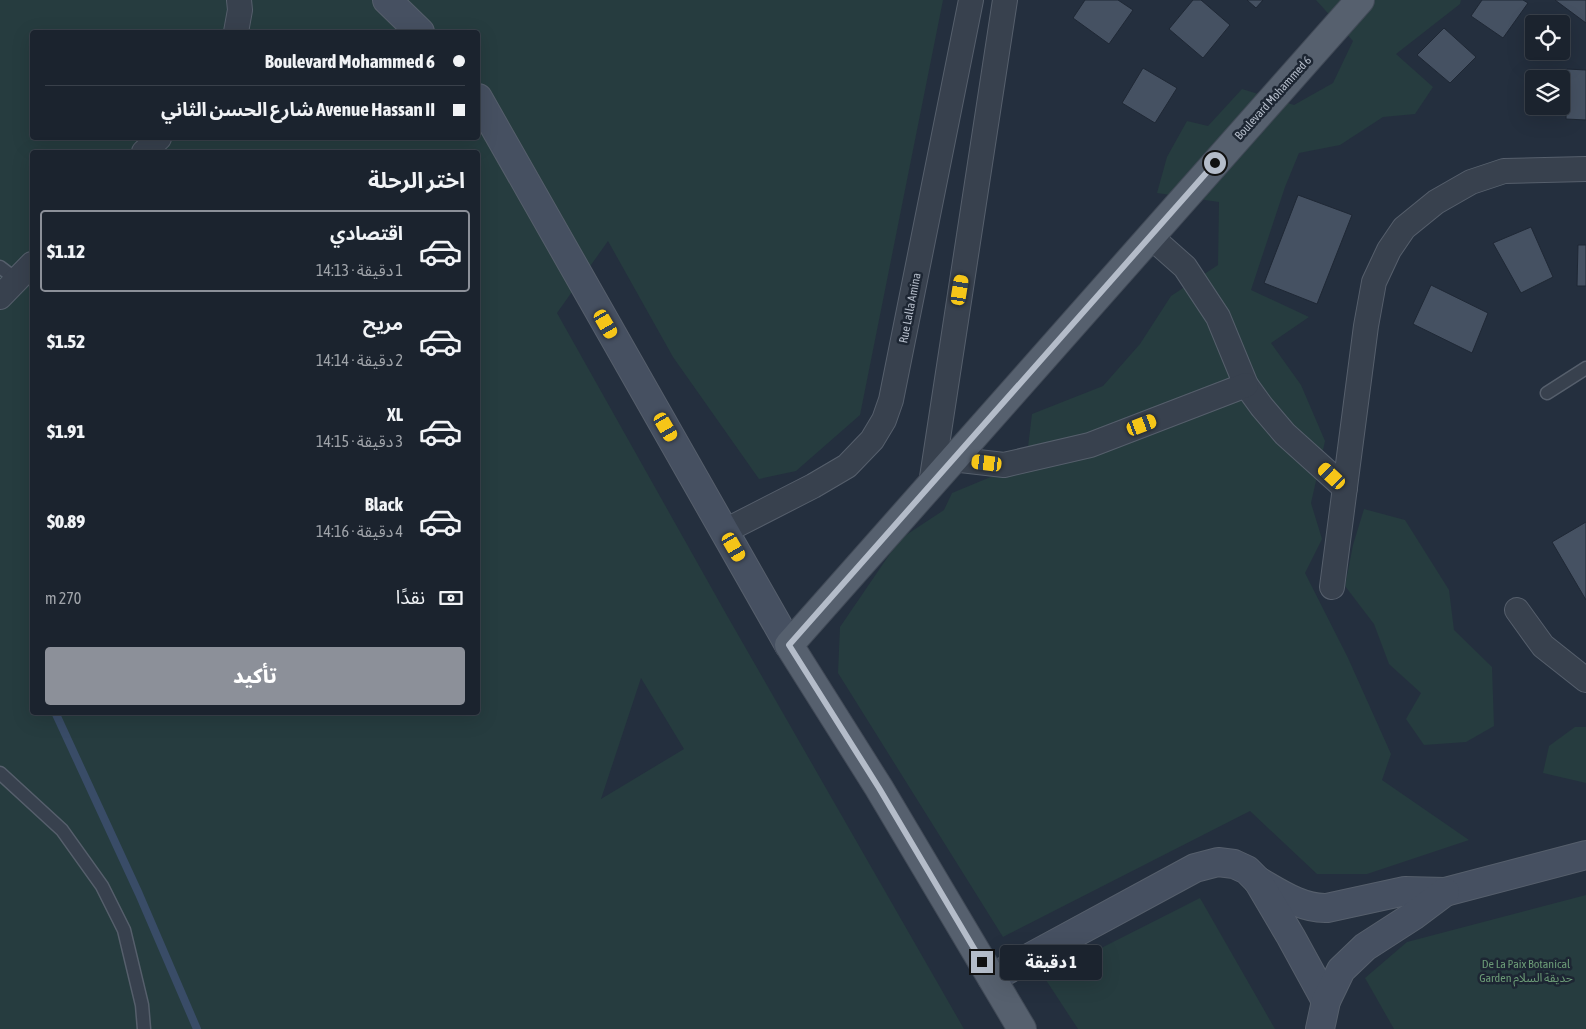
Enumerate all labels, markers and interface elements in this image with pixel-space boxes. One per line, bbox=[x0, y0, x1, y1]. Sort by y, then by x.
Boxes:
map controls bbox=[1525, 15, 1570, 115]
button: locate bbox=[1525, 15, 1570, 60]
text: Boulevard Mohammed 6 bbox=[265, 50, 435, 72]
street label: Boulevard Mohammed 6 bbox=[1232, 53, 1314, 143]
button: layers bbox=[1525, 70, 1570, 115]
text: Avenue Hassan II شارع الحسن الثاني bbox=[161, 98, 435, 120]
route start bbox=[1204, 152, 1226, 174]
text: اختر الرحلة bbox=[368, 167, 465, 193]
text: اقتصادي bbox=[330, 222, 403, 244]
icon: car bbox=[418, 229, 463, 274]
text: $1.12 bbox=[47, 240, 85, 262]
text: 1 دقيقة · 14:13 bbox=[316, 261, 403, 279]
street label: Rue Lalla Amina bbox=[896, 272, 924, 344]
car bbox=[950, 274, 969, 306]
car bbox=[592, 307, 619, 341]
text: مريح bbox=[363, 312, 403, 334]
icon: car bbox=[418, 319, 463, 364]
text: $1.52 bbox=[47, 330, 85, 352]
text: 2 دقيقة · 14:14 bbox=[316, 351, 403, 369]
text: XL bbox=[387, 403, 403, 425]
icon: car bbox=[418, 409, 463, 454]
car bbox=[652, 410, 679, 444]
car bbox=[1125, 413, 1158, 437]
text: $1.91 bbox=[47, 420, 85, 442]
text: 3 دقيقة · 14:15 bbox=[316, 432, 403, 450]
car bbox=[971, 454, 1002, 472]
car bbox=[1315, 460, 1348, 492]
text: Black bbox=[365, 493, 403, 515]
icon: car bbox=[418, 499, 463, 544]
text: $0.89 bbox=[47, 510, 85, 532]
text: 4 دقيقة · 14:16 bbox=[316, 522, 403, 540]
car bbox=[720, 530, 747, 564]
icon: cash bbox=[437, 584, 465, 612]
text: نقدًا bbox=[396, 586, 425, 608]
text: 270 m bbox=[45, 589, 81, 607]
button: تأكيد bbox=[45, 647, 465, 705]
callout: 1 دقيقة bbox=[1000, 944, 1102, 980]
route end bbox=[971, 951, 993, 973]
text: 1 دقيقة bbox=[1025, 953, 1077, 971]
park label: De La Paix Botanical Garden حديقة السلام bbox=[1479, 957, 1573, 987]

